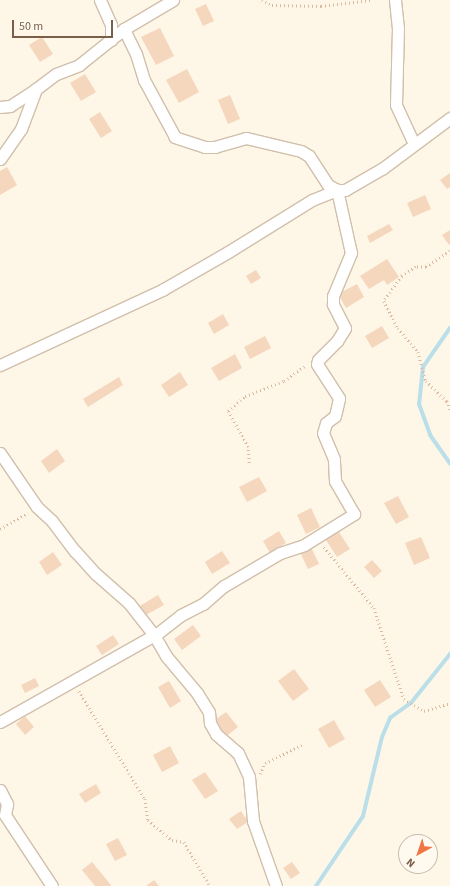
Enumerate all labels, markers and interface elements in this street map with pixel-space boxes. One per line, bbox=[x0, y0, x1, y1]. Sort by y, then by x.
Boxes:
scale bar bbox=[14, 12, 115, 38]
text: 50 m bbox=[19, 18, 43, 35]
north arrow bbox=[398, 834, 438, 874]
text: N bbox=[403, 855, 418, 871]

